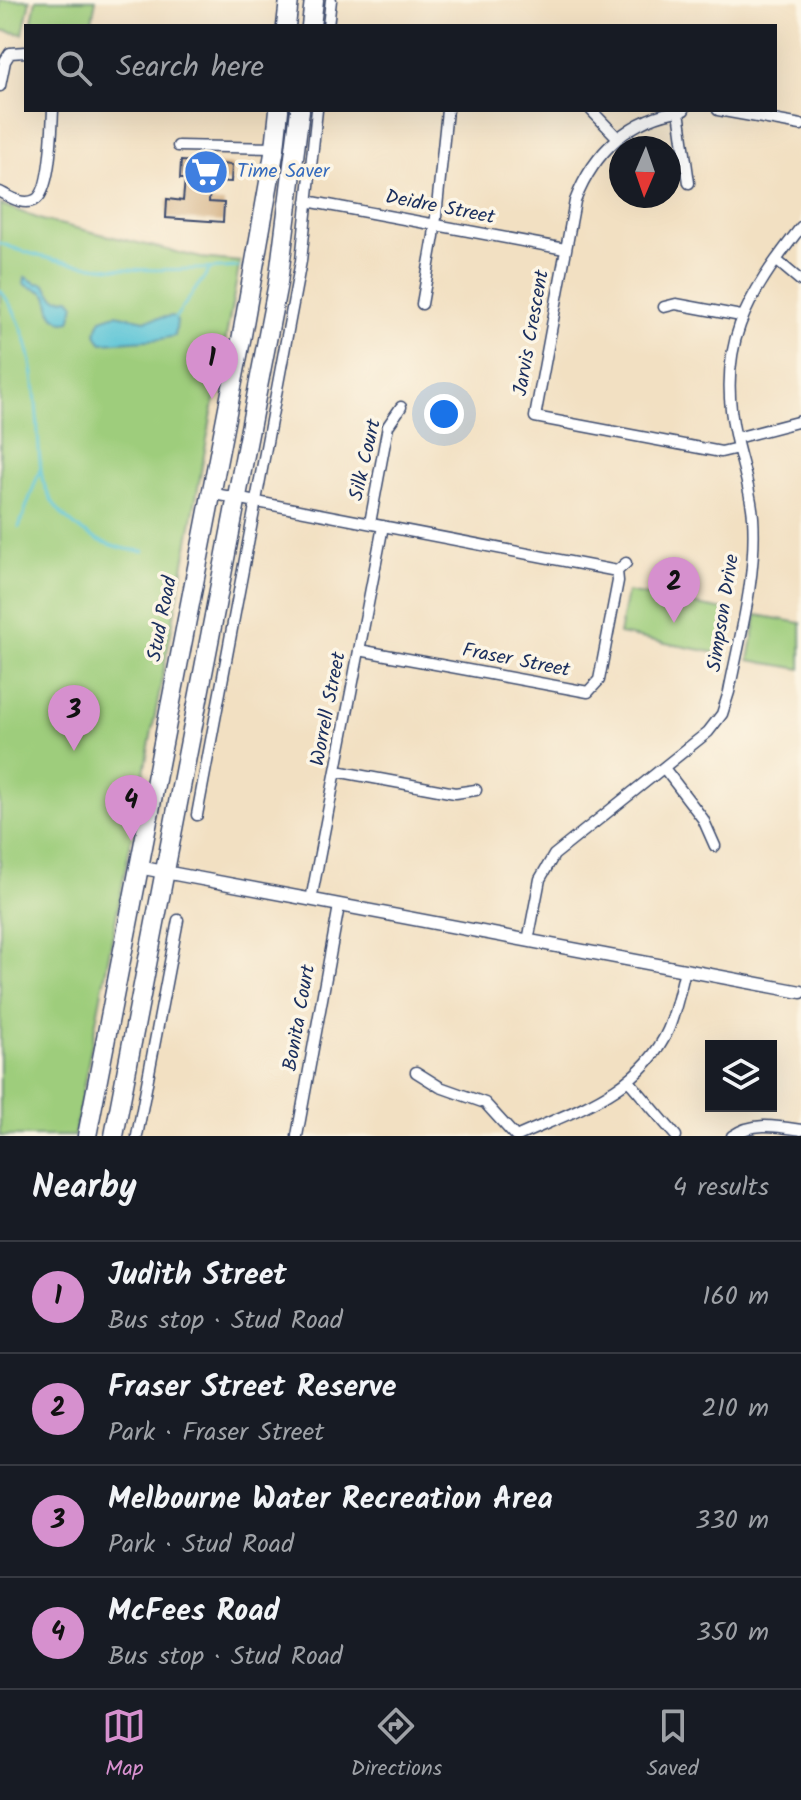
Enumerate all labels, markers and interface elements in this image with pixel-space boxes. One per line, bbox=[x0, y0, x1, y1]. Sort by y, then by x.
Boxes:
search box bbox=[24, 24, 777, 112]
text: Search here bbox=[116, 44, 264, 92]
icon: search bbox=[52, 46, 96, 90]
north arrow bbox=[609, 136, 681, 208]
supermarket icon: Time Saver bbox=[182, 148, 230, 196]
place label: Time Saver bbox=[237, 156, 331, 188]
street label: Deidre Street bbox=[382, 182, 498, 234]
street label: Jarvis Crescent bbox=[505, 267, 559, 399]
pin: 1 bbox=[186, 333, 238, 399]
your location bbox=[424, 394, 464, 434]
street label: Silk Court bbox=[341, 416, 391, 504]
street label: Simpson Drive bbox=[699, 552, 749, 674]
pin: 2 bbox=[648, 557, 700, 623]
street label: Stud Road bbox=[139, 573, 187, 664]
street label: Fraser Street bbox=[459, 635, 573, 687]
street label: Worrell Street bbox=[302, 649, 356, 769]
pin: 3 bbox=[48, 685, 100, 751]
pin: 4 bbox=[105, 775, 157, 841]
street label: Bonita Court bbox=[275, 962, 325, 1074]
map controls bbox=[705, 1040, 777, 1112]
button: layers bbox=[705, 1040, 777, 1112]
text: Nearby bbox=[32, 1161, 137, 1215]
text: 4 results bbox=[673, 1167, 769, 1209]
text: Judith Street bbox=[108, 1252, 287, 1300]
text: 1 bbox=[54, 1276, 62, 1318]
text: 160 m bbox=[702, 1276, 769, 1318]
text: Bus stop · Stud Road bbox=[108, 1300, 343, 1342]
text: Fraser Street Reserve bbox=[108, 1364, 396, 1412]
text: 2 bbox=[50, 1388, 66, 1430]
text: 210 m bbox=[702, 1388, 769, 1430]
text: Park · Fraser Street bbox=[108, 1412, 324, 1454]
text: Melbourne Water Recreation Area bbox=[108, 1476, 553, 1524]
text: 3 bbox=[51, 1500, 65, 1542]
text: 330 m bbox=[695, 1500, 769, 1542]
text: Park · Stud Road bbox=[108, 1524, 294, 1566]
text: McFees Road bbox=[108, 1588, 280, 1636]
text: 4 bbox=[51, 1612, 65, 1654]
text: 350 m bbox=[696, 1612, 769, 1654]
text: Bus stop · Stud Road bbox=[108, 1636, 343, 1678]
tab: Map bbox=[102, 1704, 146, 1787]
tab: Directions bbox=[351, 1704, 442, 1787]
tab: Saved bbox=[647, 1704, 699, 1787]

